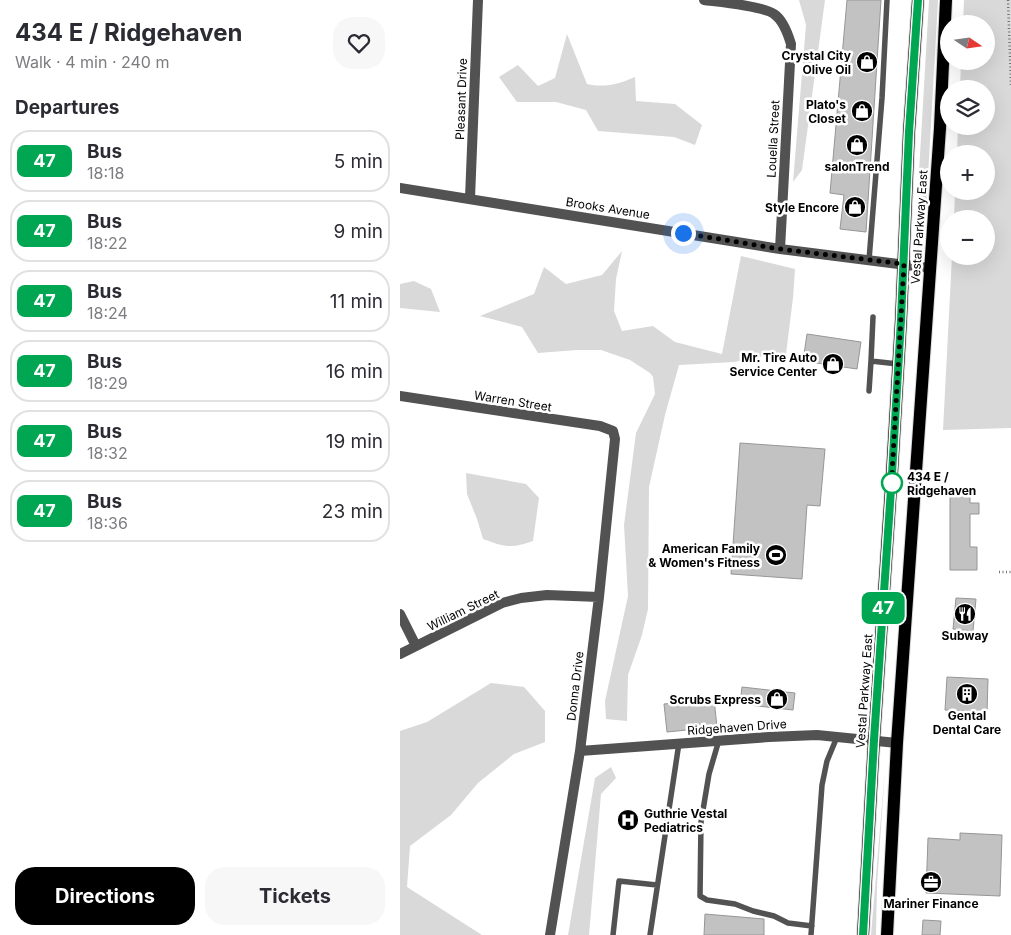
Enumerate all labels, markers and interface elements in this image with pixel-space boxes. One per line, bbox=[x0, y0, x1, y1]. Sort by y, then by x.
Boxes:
north arrow bbox=[940, 15, 995, 70]
map controls bbox=[940, 15, 995, 265]
button: heart bbox=[333, 17, 385, 69]
text: 434 E / Ridgehaven bbox=[15, 18, 242, 47]
place label: Crystal City Olive Oil bbox=[782, 48, 852, 77]
shop icon: Crystal City Olive Oil bbox=[855, 50, 879, 74]
text: Walk · 4 min · 240 m bbox=[15, 52, 169, 72]
street label: Pleasant Drive bbox=[452, 58, 470, 140]
button: layers bbox=[940, 80, 995, 135]
text: Departures bbox=[15, 96, 119, 119]
place label: Plato's Closet bbox=[806, 97, 847, 126]
shop icon: Plato's Closet bbox=[850, 99, 874, 123]
street label: Louella Street bbox=[763, 100, 783, 178]
shop icon: salonTrend bbox=[845, 133, 869, 157]
text: Bus bbox=[87, 140, 122, 163]
button: + bbox=[940, 145, 995, 200]
text: 47 bbox=[33, 150, 56, 171]
text: 5 min bbox=[334, 150, 383, 173]
place label: salonTrend bbox=[824, 159, 890, 174]
text: 18:18 bbox=[87, 163, 124, 183]
street label: Vestal Parkway East bbox=[908, 169, 930, 285]
street label: Brooks Avenue bbox=[565, 194, 651, 222]
shop icon: Style Encore bbox=[843, 195, 867, 219]
place label: Style Encore bbox=[765, 200, 839, 215]
text: Bus bbox=[87, 210, 122, 233]
button: − bbox=[940, 210, 995, 265]
text: 47 bbox=[33, 220, 56, 241]
text: 9 min bbox=[333, 220, 383, 243]
your location bbox=[671, 221, 696, 246]
text: 18:22 bbox=[87, 233, 128, 253]
text: Bus bbox=[87, 280, 122, 303]
text: 47 bbox=[33, 290, 56, 311]
text: 11 min bbox=[330, 290, 383, 313]
text: 18:24 bbox=[87, 303, 128, 323]
text: Bus bbox=[87, 350, 122, 373]
place label: Mr. Tire Auto Service Center bbox=[730, 350, 817, 379]
shop icon: Mr. Tire Auto Service Center bbox=[821, 352, 845, 376]
text: 47 bbox=[33, 360, 56, 381]
text: 16 min bbox=[326, 360, 383, 383]
text: 18:29 bbox=[87, 373, 128, 393]
street label: Warren Street bbox=[473, 387, 553, 415]
text: Bus bbox=[87, 420, 122, 443]
text: 47 bbox=[33, 430, 56, 451]
text: 19 min bbox=[326, 430, 383, 453]
text: 18:32 bbox=[87, 443, 128, 463]
place label: 434 E / Ridgehaven bbox=[907, 469, 976, 498]
marker: 434 E / Ridgehaven bbox=[881, 472, 903, 494]
text: Bus bbox=[87, 490, 122, 513]
text: 47 bbox=[33, 500, 56, 521]
text: 23 min bbox=[322, 500, 383, 523]
text: 18:36 bbox=[87, 513, 128, 533]
place label: American Family & Women's Fitness bbox=[648, 541, 761, 570]
sports icon: American Family & Women's Fitness bbox=[764, 543, 788, 567]
street label: William Street bbox=[425, 586, 501, 634]
line badge: 47 bbox=[860, 592, 906, 624]
text: 47 bbox=[872, 597, 894, 618]
restaurant icon: Subway bbox=[953, 602, 977, 626]
place label: Subway bbox=[942, 628, 989, 643]
street label: Vestal Parkway East bbox=[853, 633, 875, 749]
street label: Donna Drive bbox=[563, 650, 587, 722]
building icon: Gental Dental Care bbox=[955, 682, 979, 706]
shop icon: Scrubs Express bbox=[765, 687, 789, 711]
place label: Scrubs Express bbox=[670, 692, 761, 707]
place label: Gental Dental Care bbox=[933, 708, 1001, 737]
street label: Ridgehaven Drive bbox=[687, 716, 787, 738]
place label: Guthrie Vestal Pediatrics bbox=[644, 806, 727, 835]
hospital icon: Guthrie Vestal Pediatrics bbox=[616, 808, 640, 832]
button: Directions bbox=[15, 867, 195, 925]
button: Tickets bbox=[205, 867, 385, 925]
office icon: Mariner Finance bbox=[919, 870, 943, 894]
place label: Mariner Finance bbox=[883, 896, 979, 911]

